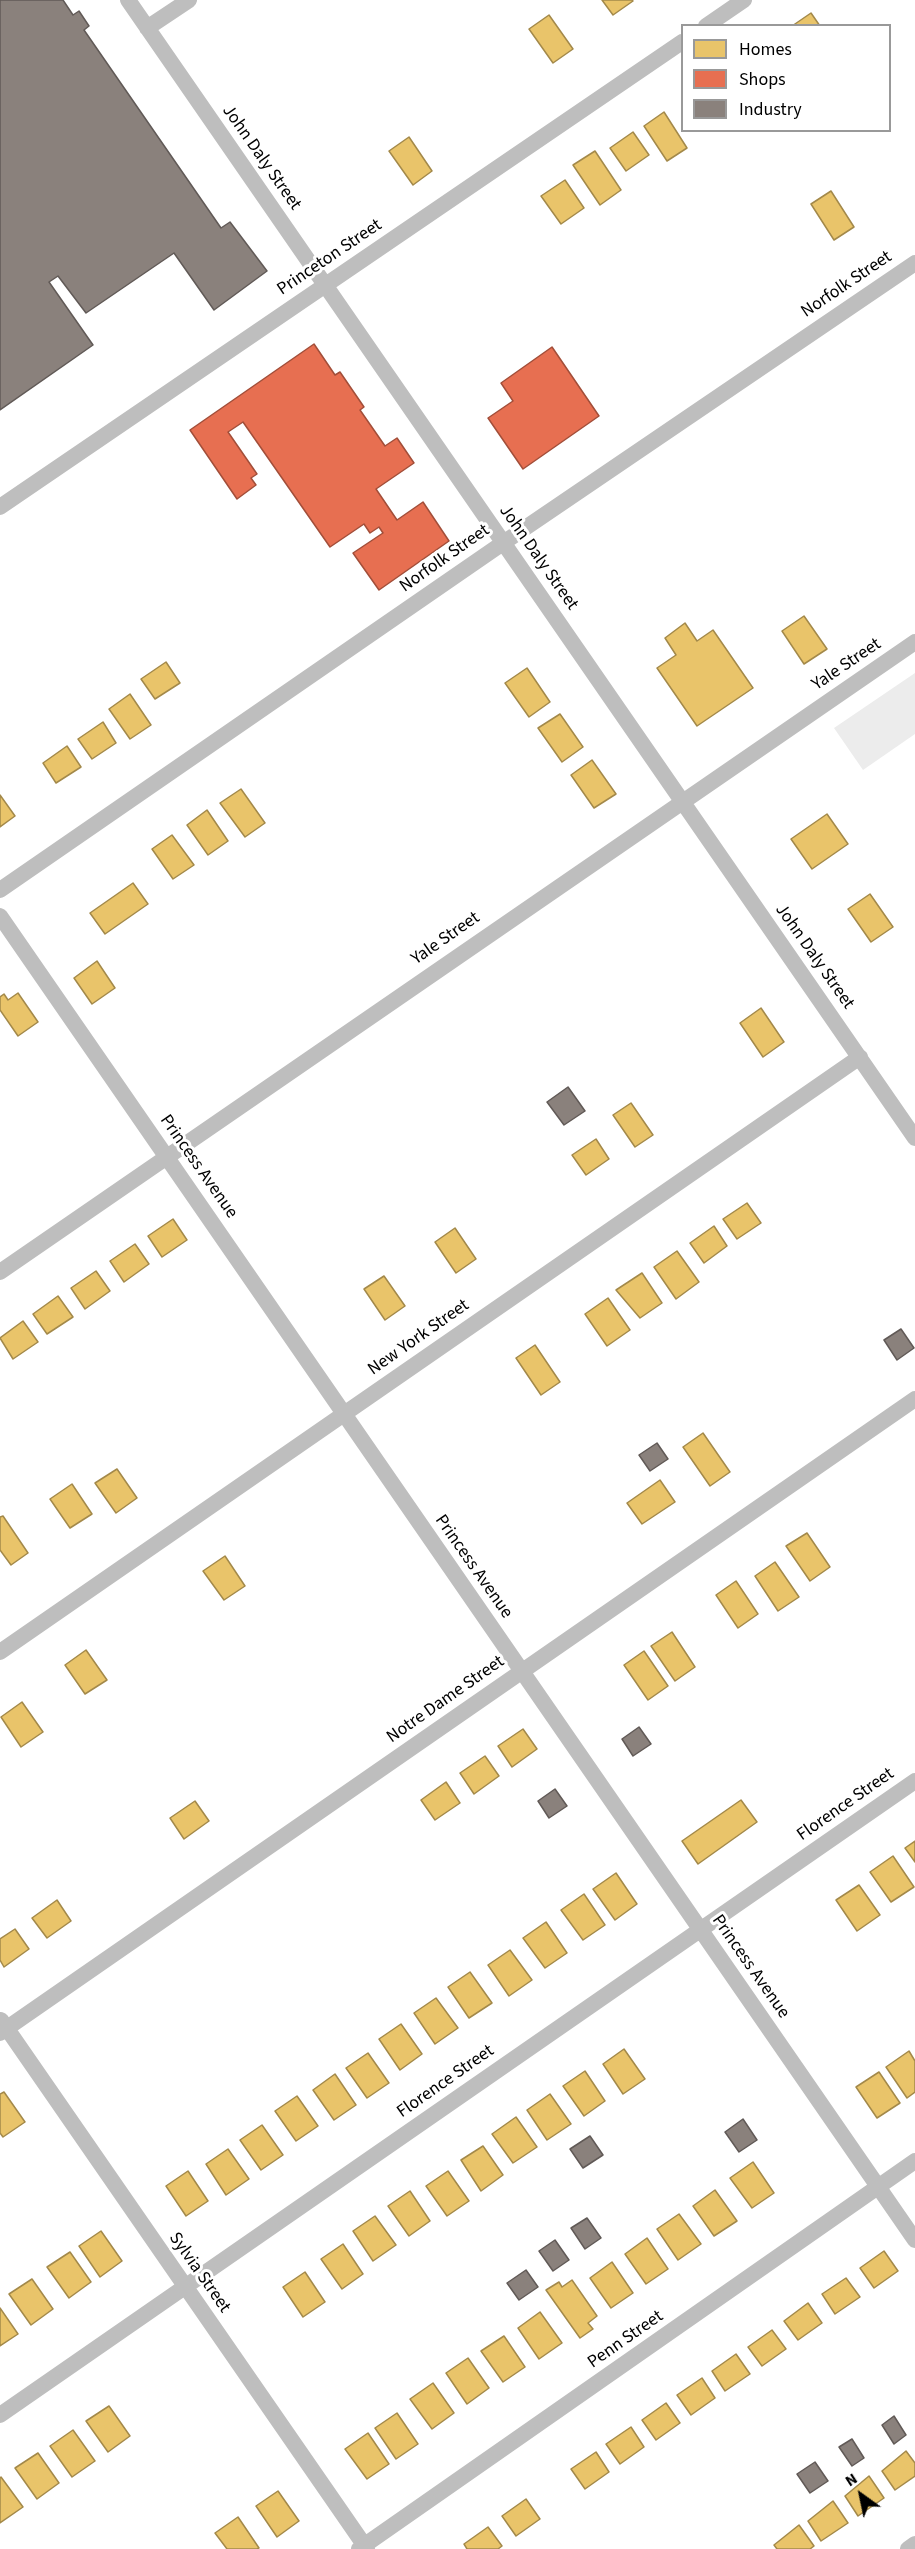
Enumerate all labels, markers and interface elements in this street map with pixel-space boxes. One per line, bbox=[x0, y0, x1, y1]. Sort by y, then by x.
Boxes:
legend bbox=[681, 24, 891, 132]
text: Homes bbox=[739, 37, 792, 62]
text: Shops bbox=[739, 67, 786, 92]
text: Industry bbox=[739, 97, 802, 122]
street label: John Daly Street bbox=[217, 101, 305, 215]
street label: Princeton Street bbox=[274, 215, 386, 301]
street label: Norfolk Street bbox=[798, 247, 896, 323]
street label: John Daly Street bbox=[494, 501, 582, 615]
street label: Norfolk Street bbox=[396, 520, 494, 598]
street label: Yale Street bbox=[808, 634, 886, 696]
street label: John Daly Street bbox=[770, 900, 858, 1014]
street label: Yale Street bbox=[408, 908, 484, 970]
street label: Princess Avenue bbox=[154, 1111, 242, 1223]
street label: New York Street bbox=[364, 1295, 474, 1381]
street label: Princess Avenue bbox=[429, 1511, 517, 1623]
street label: Notre Dame Street bbox=[383, 1651, 509, 1749]
street label: Florence Street bbox=[793, 1764, 899, 1846]
street label: Princess Avenue bbox=[706, 1911, 794, 2023]
street label: Florence Street bbox=[393, 2041, 499, 2123]
street label: Sylvia Street bbox=[163, 2229, 235, 2317]
street label: Penn Street bbox=[584, 2306, 668, 2374]
north arrow bbox=[831, 2465, 891, 2525]
text: N bbox=[841, 2468, 862, 2492]

